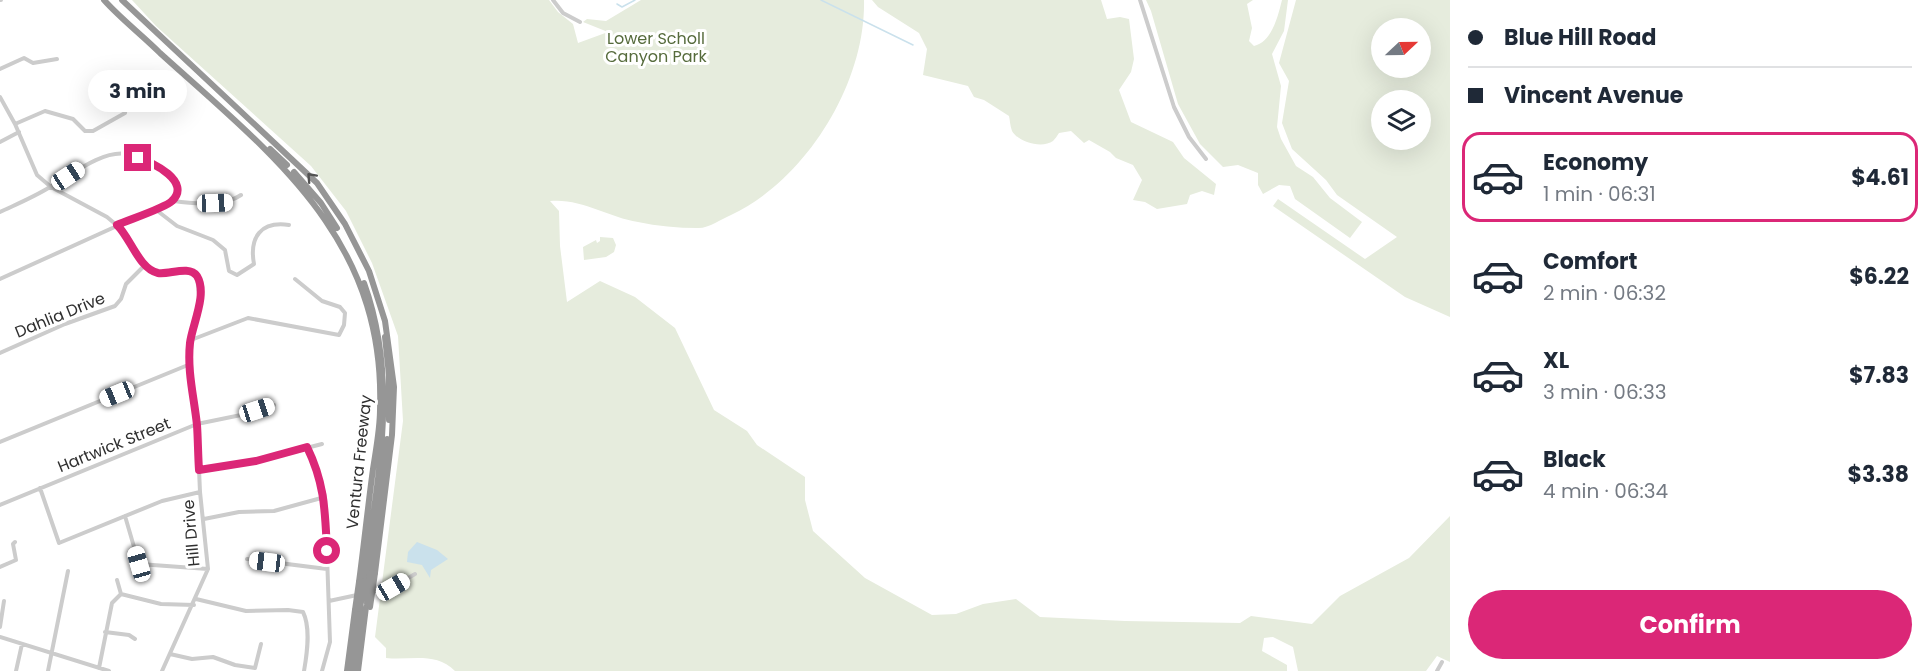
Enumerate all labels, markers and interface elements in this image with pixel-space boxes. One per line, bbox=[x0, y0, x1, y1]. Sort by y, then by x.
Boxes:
north arrow bbox=[1371, 18, 1431, 78]
map controls bbox=[1371, 18, 1431, 150]
text: Blue Hill Road bbox=[1504, 22, 1656, 53]
park label: Lower Scholl Canyon Park bbox=[605, 27, 707, 68]
callout: 3 min bbox=[88, 71, 188, 113]
text: 3 min bbox=[109, 77, 166, 105]
text: Vincent Avenue bbox=[1504, 80, 1683, 111]
button: layers bbox=[1371, 90, 1431, 150]
route end bbox=[124, 144, 151, 171]
text: Economy bbox=[1543, 147, 1648, 178]
icon: car bbox=[1471, 150, 1525, 204]
car bbox=[48, 159, 88, 193]
text: $4.61 bbox=[1851, 162, 1909, 193]
one-way arrow bbox=[307, 173, 318, 183]
text: 1 min · 06:31 bbox=[1543, 180, 1656, 208]
car bbox=[197, 193, 233, 213]
text: Comfort bbox=[1543, 246, 1637, 277]
icon: car bbox=[1471, 249, 1525, 303]
text: $6.22 bbox=[1849, 261, 1909, 292]
text: 2 min · 06:32 bbox=[1543, 279, 1666, 307]
street label: Dahlia Drive bbox=[11, 286, 109, 344]
text: XL bbox=[1543, 345, 1569, 376]
icon: car bbox=[1471, 348, 1525, 402]
text: $7.83 bbox=[1849, 360, 1909, 391]
text: 3 min · 06:33 bbox=[1543, 378, 1666, 406]
car bbox=[97, 379, 137, 409]
street label: Ventura Freeway bbox=[341, 394, 377, 530]
car bbox=[237, 396, 277, 424]
street label: Hartwick Street bbox=[54, 412, 174, 478]
text: Black bbox=[1543, 444, 1606, 475]
icon: car bbox=[1471, 447, 1525, 501]
text: $3.38 bbox=[1847, 459, 1909, 490]
text: 4 min · 06:34 bbox=[1543, 477, 1668, 505]
street label: Hill Drive bbox=[177, 498, 205, 568]
route start bbox=[313, 537, 340, 564]
car bbox=[125, 544, 153, 584]
car bbox=[248, 551, 286, 573]
car bbox=[373, 570, 413, 604]
button: Confirm bbox=[1468, 590, 1912, 659]

